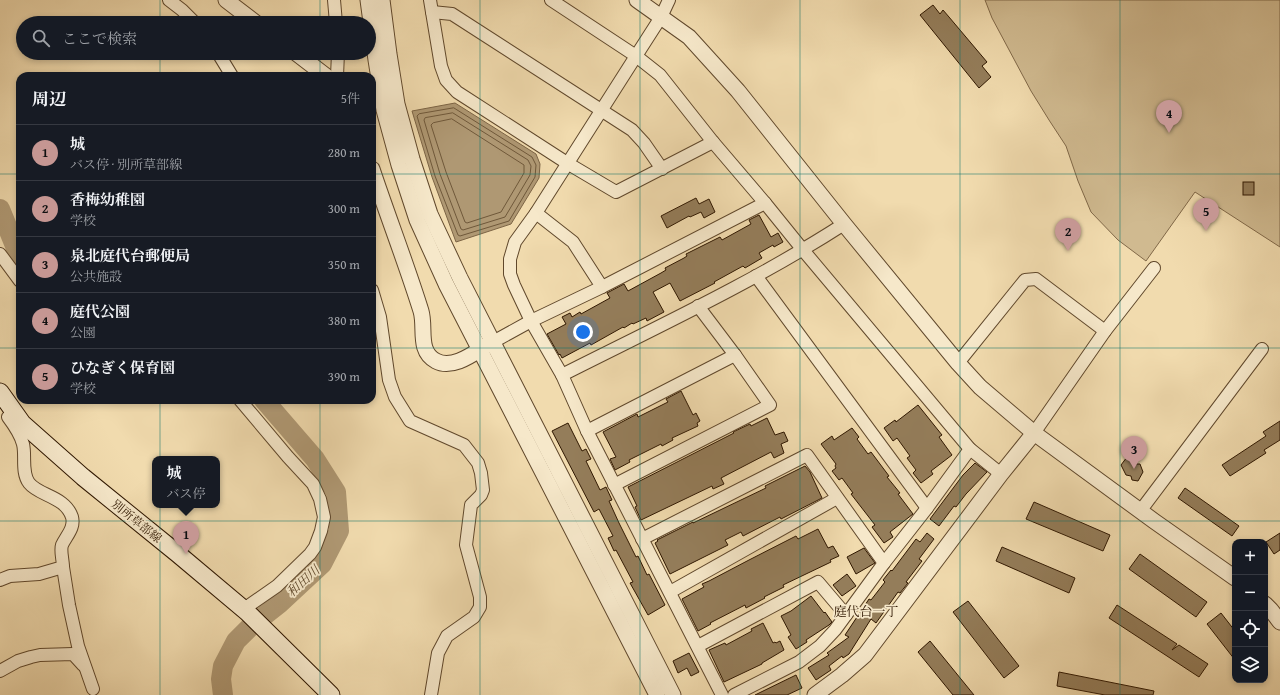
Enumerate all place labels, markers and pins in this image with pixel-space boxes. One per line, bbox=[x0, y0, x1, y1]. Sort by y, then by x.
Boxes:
pin: 4 bbox=[1156, 100, 1182, 133]
pin: 5 bbox=[1193, 198, 1219, 231]
pin: 2 bbox=[1055, 218, 1081, 251]
pin: 3 bbox=[1121, 436, 1147, 469]
pin: 1 bbox=[173, 521, 199, 554]

